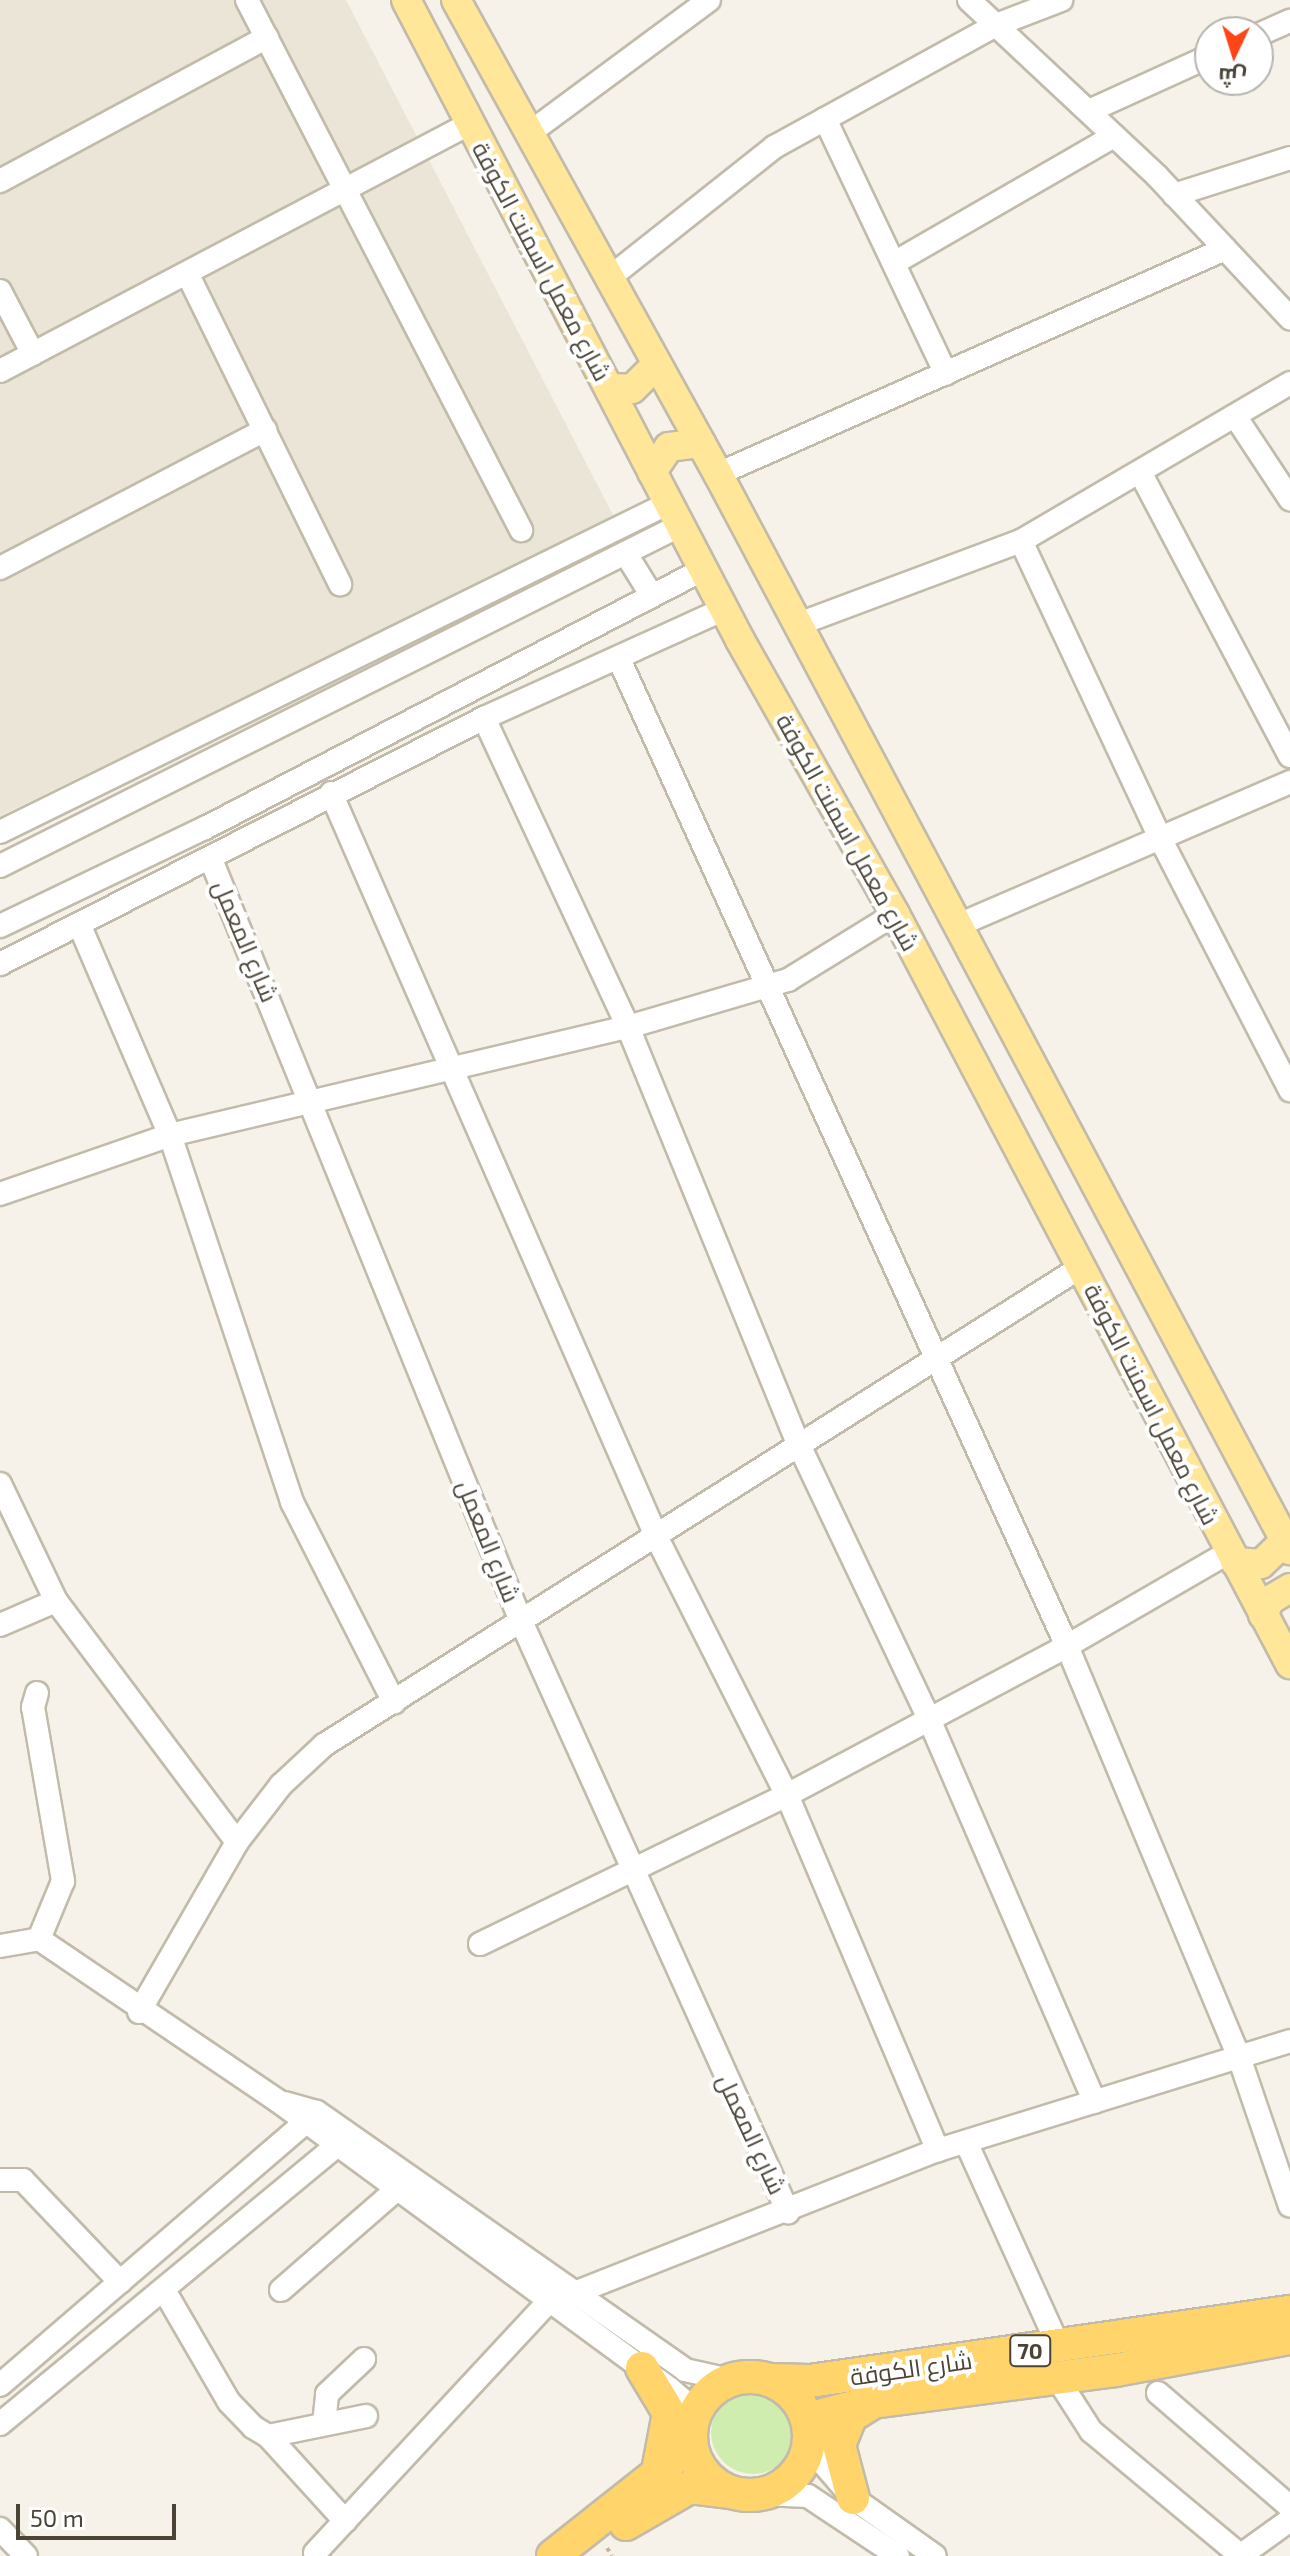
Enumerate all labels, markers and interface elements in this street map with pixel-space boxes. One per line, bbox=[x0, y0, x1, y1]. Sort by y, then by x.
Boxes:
north arrow bbox=[1194, 16, 1274, 96]
text: ش bbox=[1217, 64, 1247, 92]
street label: شارع معمل اسمنت الكوفة bbox=[467, 137, 617, 385]
street label: شارع معمل اسمنت الكوفة bbox=[771, 708, 925, 956]
street label: شارع المعمل bbox=[207, 876, 285, 1006]
street label: شارع معمل اسمنت الكوفة bbox=[1079, 1279, 1225, 1529]
street label: شارع المعمل bbox=[451, 1476, 527, 1606]
street label: شارع المعمل bbox=[712, 2069, 792, 2199]
road number: 70 bbox=[1008, 2333, 1052, 2369]
street label: شارع الكوفة bbox=[848, 2345, 974, 2391]
scale bar bbox=[20, 2488, 180, 2538]
text: 50 m bbox=[30, 2503, 84, 2532]

